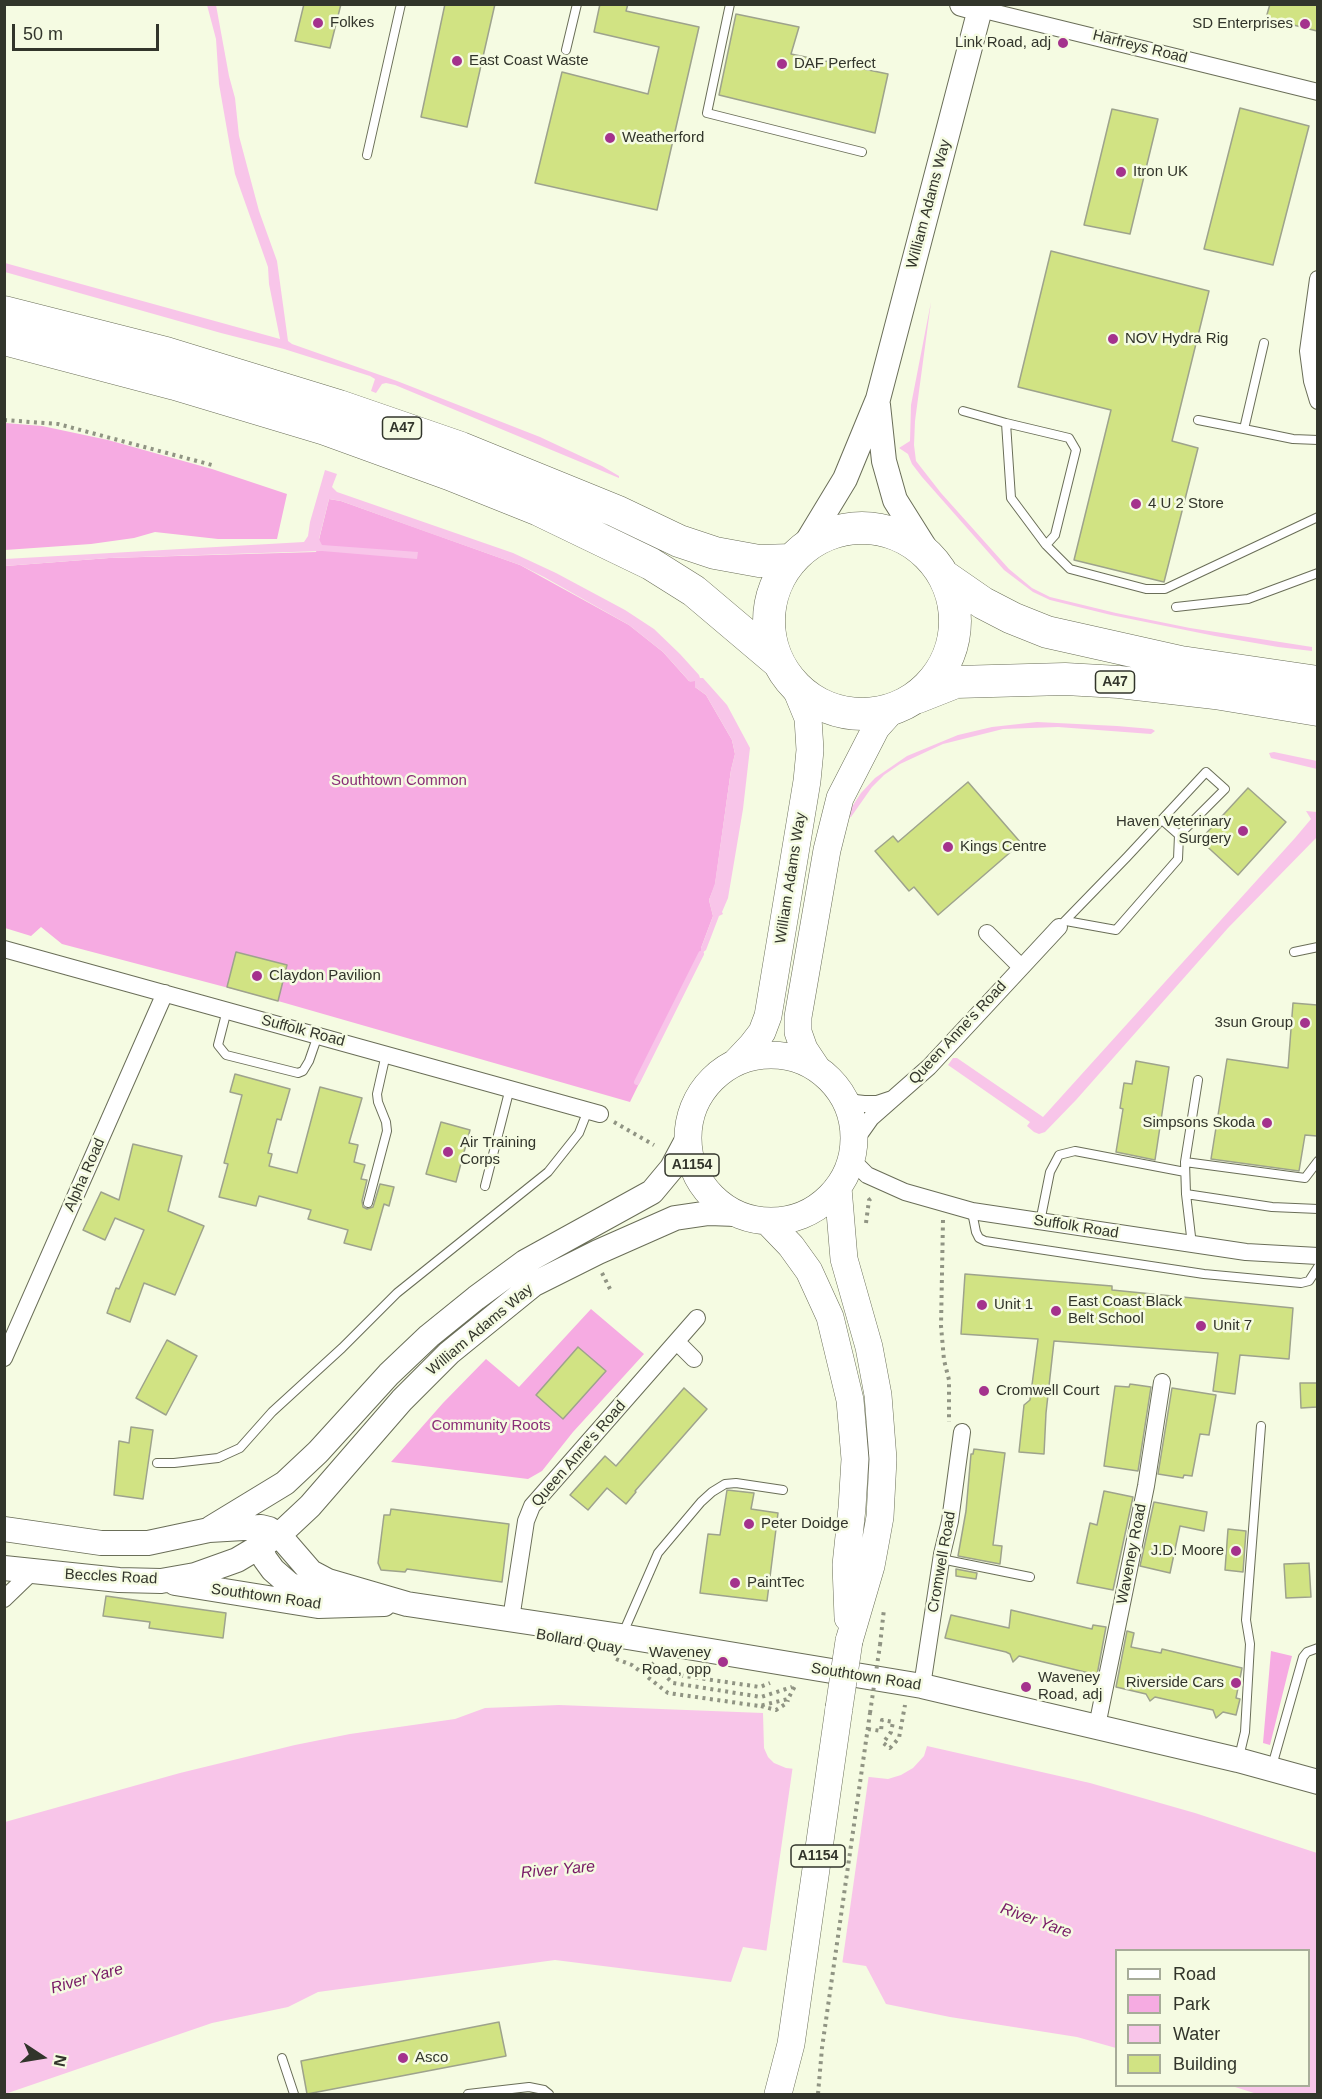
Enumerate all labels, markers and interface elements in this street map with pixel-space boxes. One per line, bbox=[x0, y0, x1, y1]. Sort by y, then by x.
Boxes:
scale bar bbox=[15, 12, 162, 50]
place label: Folkes bbox=[330, 14, 374, 32]
place label: SD Enterprises bbox=[1192, 15, 1293, 33]
marker: Folkes bbox=[311, 16, 325, 30]
marker: SD Enterprises bbox=[1298, 17, 1312, 31]
text: 50 m bbox=[23, 24, 63, 44]
street label: Harfreys Road bbox=[1091, 27, 1189, 67]
place label: Link Road, adj bbox=[955, 34, 1051, 52]
marker: Link Road, adj bbox=[1056, 36, 1070, 50]
place label: East Coast Waste bbox=[469, 52, 588, 70]
marker: East Coast Waste bbox=[450, 54, 464, 68]
place label: DAF Perfect bbox=[794, 55, 876, 73]
marker: DAF Perfect bbox=[775, 57, 789, 71]
place label: Weatherford bbox=[622, 129, 704, 147]
marker: Weatherford bbox=[603, 131, 617, 145]
street label: William Adams Way bbox=[903, 138, 955, 270]
place label: Itron UK bbox=[1133, 163, 1188, 181]
marker: Itron UK bbox=[1114, 165, 1128, 179]
place label: NOV Hydra Rig bbox=[1125, 330, 1228, 348]
marker: NOV Hydra Rig bbox=[1106, 332, 1120, 346]
road number: A47 bbox=[382, 417, 422, 439]
place label: 4 U 2 Store bbox=[1148, 495, 1224, 513]
marker: 4 U 2 Store bbox=[1129, 497, 1143, 511]
road number: A47 bbox=[1096, 671, 1134, 693]
park label: Southtown Common bbox=[331, 772, 467, 790]
street label: William Adams Way bbox=[772, 811, 810, 945]
place label: Haven Veterinary Surgery bbox=[1116, 813, 1231, 848]
marker: Haven Veterinary Surgery bbox=[1236, 824, 1250, 838]
place label: Kings Centre bbox=[960, 838, 1047, 856]
marker: Kings Centre bbox=[941, 840, 955, 854]
place label: Claydon Pavilion bbox=[269, 967, 381, 985]
marker: Claydon Pavilion bbox=[250, 969, 264, 983]
street label: Queen Anne's Road bbox=[906, 978, 1010, 1088]
street label: Suffolk Road bbox=[259, 1011, 347, 1051]
place label: 3sun Group bbox=[1215, 1014, 1293, 1032]
marker: 3sun Group bbox=[1298, 1016, 1312, 1030]
place label: Simpsons Skoda bbox=[1142, 1114, 1255, 1132]
marker: Simpsons Skoda bbox=[1260, 1116, 1274, 1130]
place label: Air Training Corps bbox=[460, 1134, 536, 1169]
street label: Alpha Road bbox=[61, 1136, 109, 1214]
marker: Air Training Corps bbox=[441, 1145, 455, 1159]
road number: A1154 bbox=[665, 1154, 719, 1176]
street label: Suffolk Road bbox=[1032, 1211, 1120, 1243]
street label: William Adams Way bbox=[423, 1280, 537, 1380]
place label: East Coast Black Belt School bbox=[1068, 1293, 1182, 1328]
place label: Unit 1 bbox=[994, 1296, 1033, 1314]
marker: Unit 1 bbox=[975, 1298, 989, 1312]
marker: East Coast Black Belt School bbox=[1049, 1304, 1063, 1318]
place label: Unit 7 bbox=[1213, 1317, 1252, 1335]
marker: Unit 7 bbox=[1194, 1319, 1208, 1333]
place label: Cromwell Court bbox=[996, 1382, 1099, 1400]
marker: Cromwell Court bbox=[977, 1384, 991, 1398]
street label: Queen Anne's Road bbox=[528, 1397, 630, 1511]
park label: Community Roots bbox=[431, 1417, 551, 1435]
street label: Waveney Road bbox=[1113, 1502, 1151, 1606]
street label: Cromwell Road bbox=[924, 1510, 960, 1614]
place label: Peter Doidge bbox=[761, 1515, 849, 1533]
marker: Peter Doidge bbox=[742, 1517, 756, 1531]
place label: J.D. Moore bbox=[1151, 1542, 1224, 1560]
marker: J.D. Moore bbox=[1229, 1544, 1243, 1558]
street label: Beccles Road bbox=[64, 1566, 158, 1588]
place label: PaintTec bbox=[747, 1574, 805, 1592]
marker: PaintTec bbox=[728, 1576, 742, 1590]
street label: Southtown Road bbox=[210, 1580, 322, 1614]
street label: Bollard Quay bbox=[535, 1626, 623, 1658]
place label: Waveney Road, opp bbox=[642, 1644, 711, 1679]
marker: Waveney Road, opp bbox=[716, 1655, 730, 1669]
street label: Southtown Road bbox=[810, 1659, 922, 1695]
place label: Waveney Road, adj bbox=[1038, 1669, 1102, 1704]
place label: Riverside Cars bbox=[1126, 1674, 1224, 1692]
marker: Riverside Cars bbox=[1229, 1676, 1243, 1690]
marker: Waveney Road, adj bbox=[1019, 1680, 1033, 1694]
road number: A1154 bbox=[791, 1845, 845, 1867]
water label: River Yare bbox=[520, 1857, 596, 1883]
water label: River Yare bbox=[998, 1899, 1074, 1943]
legend bbox=[1115, 1949, 1310, 2087]
water label: River Yare bbox=[49, 1960, 125, 1998]
text: Road bbox=[1173, 1964, 1216, 1984]
text: Park bbox=[1173, 1994, 1210, 2014]
text: Water bbox=[1173, 2024, 1220, 2044]
north arrow bbox=[12, 2027, 72, 2087]
place label: Asco bbox=[415, 2049, 448, 2067]
marker: Asco bbox=[396, 2051, 410, 2065]
text: N bbox=[51, 2053, 70, 2068]
text: Building bbox=[1173, 2054, 1237, 2074]

